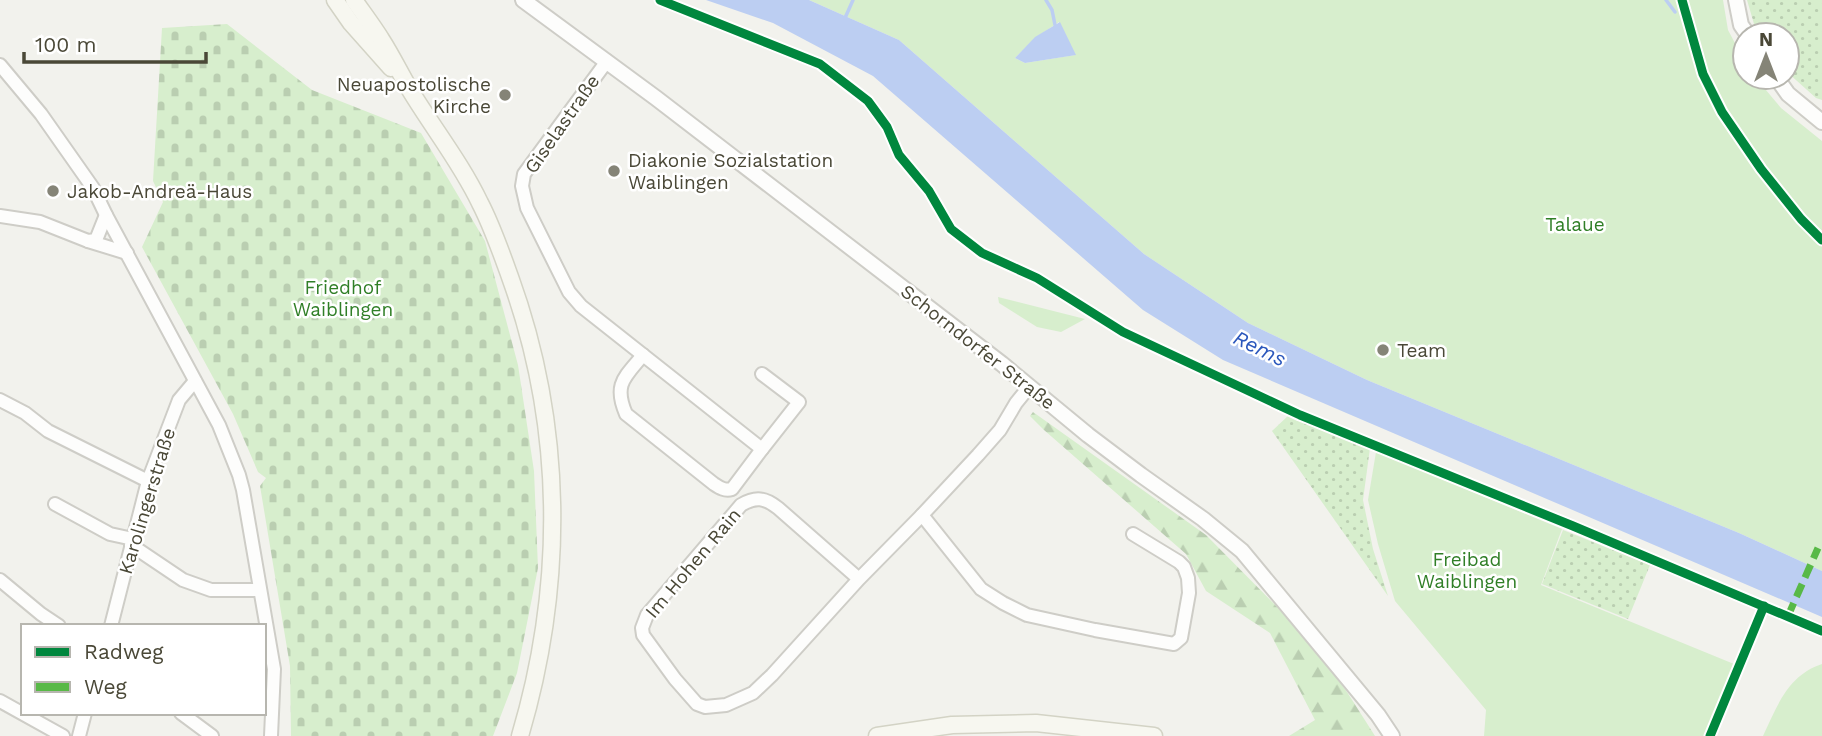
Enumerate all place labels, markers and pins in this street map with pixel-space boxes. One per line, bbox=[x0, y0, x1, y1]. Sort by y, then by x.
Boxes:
place label: Neuapostolische Kirche bbox=[337, 73, 491, 118]
marker: Neuapostolische Kirche bbox=[497, 87, 513, 103]
place label: Diakonie Sozialstation Waiblingen bbox=[628, 149, 833, 194]
marker: Diakonie Sozialstation Waiblingen bbox=[606, 163, 622, 179]
place label: Jakob-Andreä-Haus bbox=[67, 180, 252, 203]
marker: Jakob-Andreä-Haus bbox=[45, 183, 61, 199]
place label: Team bbox=[1397, 339, 1446, 362]
marker: Team bbox=[1375, 342, 1391, 358]

